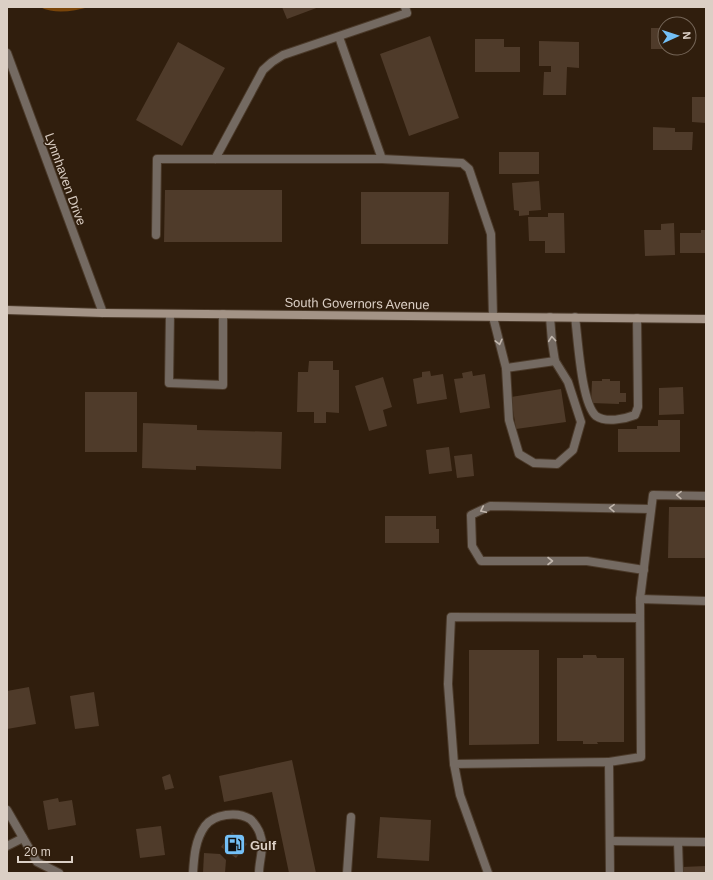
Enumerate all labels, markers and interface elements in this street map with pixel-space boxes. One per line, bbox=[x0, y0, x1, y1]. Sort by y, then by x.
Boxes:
north arrow bbox=[657, 16, 697, 56]
text: N bbox=[681, 31, 693, 40]
street label: Lynnhaven Drive bbox=[42, 131, 89, 227]
street label: South Governors Avenue bbox=[284, 295, 430, 312]
one-way arrow bbox=[548, 336, 557, 342]
one-way arrow bbox=[494, 339, 503, 346]
one-way arrow bbox=[676, 491, 682, 500]
one-way arrow bbox=[609, 504, 615, 513]
one-way arrow bbox=[479, 505, 487, 513]
one-way arrow bbox=[547, 557, 553, 565]
fuel station icon: Gulf bbox=[221, 832, 247, 858]
scale bar bbox=[18, 838, 72, 864]
place label: Gulf bbox=[250, 838, 277, 853]
text: 20 m bbox=[24, 845, 51, 859]

